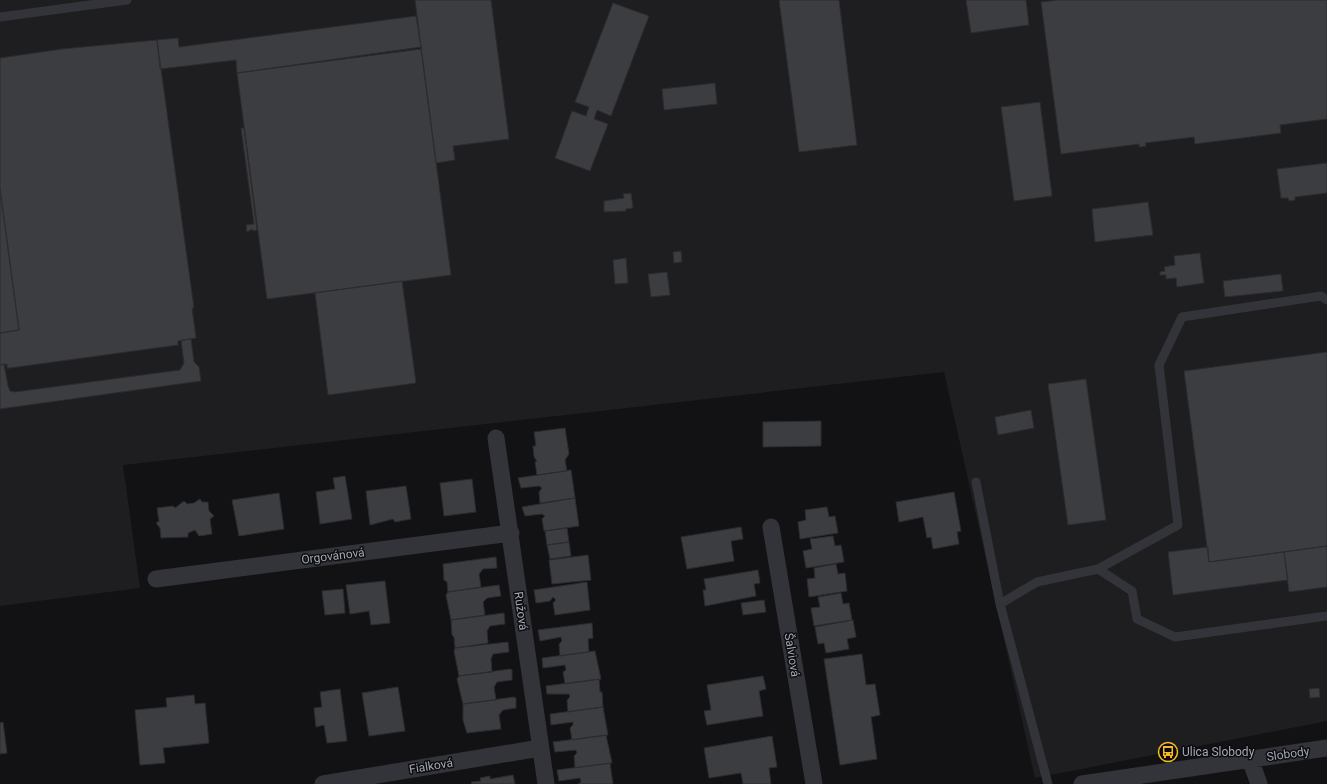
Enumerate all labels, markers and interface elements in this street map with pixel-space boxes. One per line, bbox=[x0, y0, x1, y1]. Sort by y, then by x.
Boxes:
street label: Orgovánová bbox=[301, 545, 365, 567]
street label: Ružová bbox=[511, 591, 531, 631]
street label: Šalviová bbox=[782, 632, 803, 678]
bus stop icon: Ulica Slobody bbox=[1157, 741, 1179, 763]
street label: Slobody bbox=[1266, 744, 1311, 764]
place label: Ulica Slobody bbox=[1182, 745, 1255, 759]
street label: Fialková bbox=[408, 756, 454, 776]

